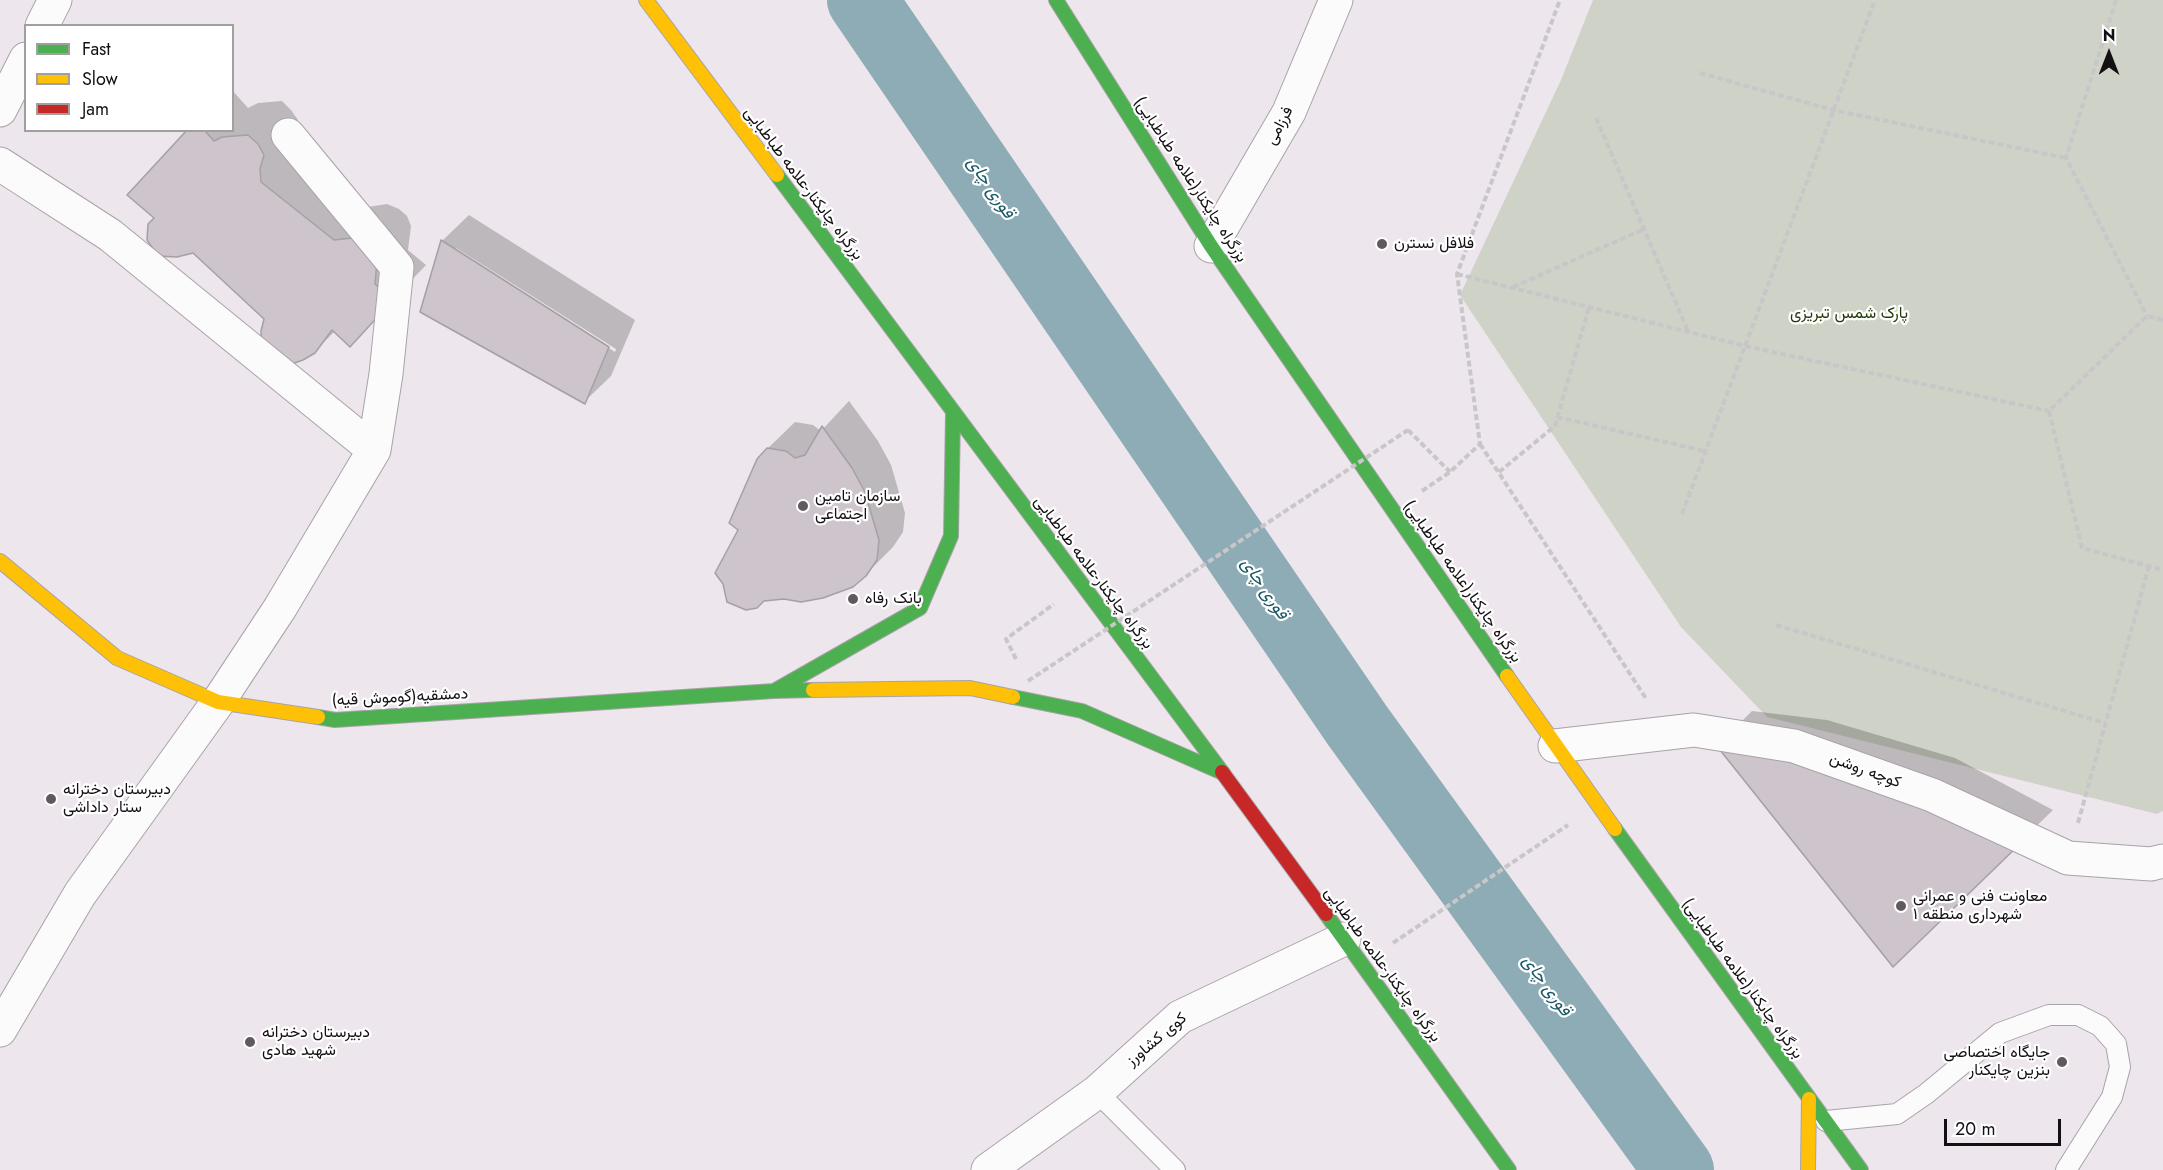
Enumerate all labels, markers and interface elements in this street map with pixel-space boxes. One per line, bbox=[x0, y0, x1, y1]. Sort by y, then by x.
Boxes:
legend bbox=[24, 24, 234, 132]
north arrow bbox=[2079, 24, 2139, 84]
text: N bbox=[2103, 24, 2115, 47]
text: Fast bbox=[82, 36, 111, 62]
text: Slow bbox=[82, 66, 118, 92]
street label: بزرگراه چایکنار(علامه طباطبایی) bbox=[1129, 94, 1251, 266]
text: Jam bbox=[82, 96, 109, 122]
street label: بزرگراه چایکنار-علامه طباطبایی bbox=[739, 104, 867, 264]
street label: فرزامی bbox=[1262, 104, 1298, 148]
water label: قوری چای bbox=[961, 153, 1019, 223]
place label: فلافل نسترن bbox=[1394, 234, 1474, 254]
marker: فلافل نسترن bbox=[1375, 237, 1389, 251]
park label: پارک شمس تبریزی bbox=[1790, 304, 1908, 324]
place label: سازمان تامین اجتماعی bbox=[815, 487, 900, 525]
street label: بزرگراه چایکنار-علامه طباطبایی bbox=[1029, 493, 1157, 653]
street label: بزرگراه چایکنار(علامه طباطبایی) bbox=[1399, 497, 1525, 667]
marker: سازمان تامین اجتماعی bbox=[796, 499, 810, 513]
water label: قوری چای bbox=[1235, 554, 1293, 624]
place label: بانک رفاه bbox=[865, 589, 922, 609]
marker: بانک رفاه bbox=[846, 592, 860, 606]
street label: دمشقیه(گوموش قیه) bbox=[331, 685, 469, 711]
street label: کوچه روشن bbox=[1827, 749, 1903, 793]
place label: دبیرستان دخترانه ستار داداشی bbox=[63, 780, 171, 818]
marker: دبیرستان دخترانه ستار داداشی bbox=[44, 792, 58, 806]
street label: بزرگراه چایکنار-علامه طباطبایی bbox=[1319, 884, 1445, 1046]
place label: معاونت فنی و عمرانی شهرداری منطقه ۱ bbox=[1913, 887, 2047, 925]
street label: بزرگراه چایکنار(علامه طباطبایی) bbox=[1677, 895, 1807, 1063]
marker: معاونت فنی و عمرانی شهرداری منطقه ۱ bbox=[1894, 899, 1908, 913]
water label: قوری چای bbox=[1517, 951, 1575, 1021]
street label: کوی کشاورز bbox=[1123, 1009, 1191, 1071]
place label: دبیرستان دخترانه شهید هادی bbox=[262, 1023, 370, 1061]
marker: دبیرستان دخترانه شهید هادی bbox=[243, 1035, 257, 1049]
place label: جایگاه اختصاصی بنزین چایکنار bbox=[1944, 1043, 2050, 1081]
marker: جایگاه اختصاصی بنزین چایکنار bbox=[2055, 1055, 2069, 1069]
scale bar bbox=[1947, 1107, 2064, 1145]
text: 20 m bbox=[1955, 1116, 1995, 1142]

